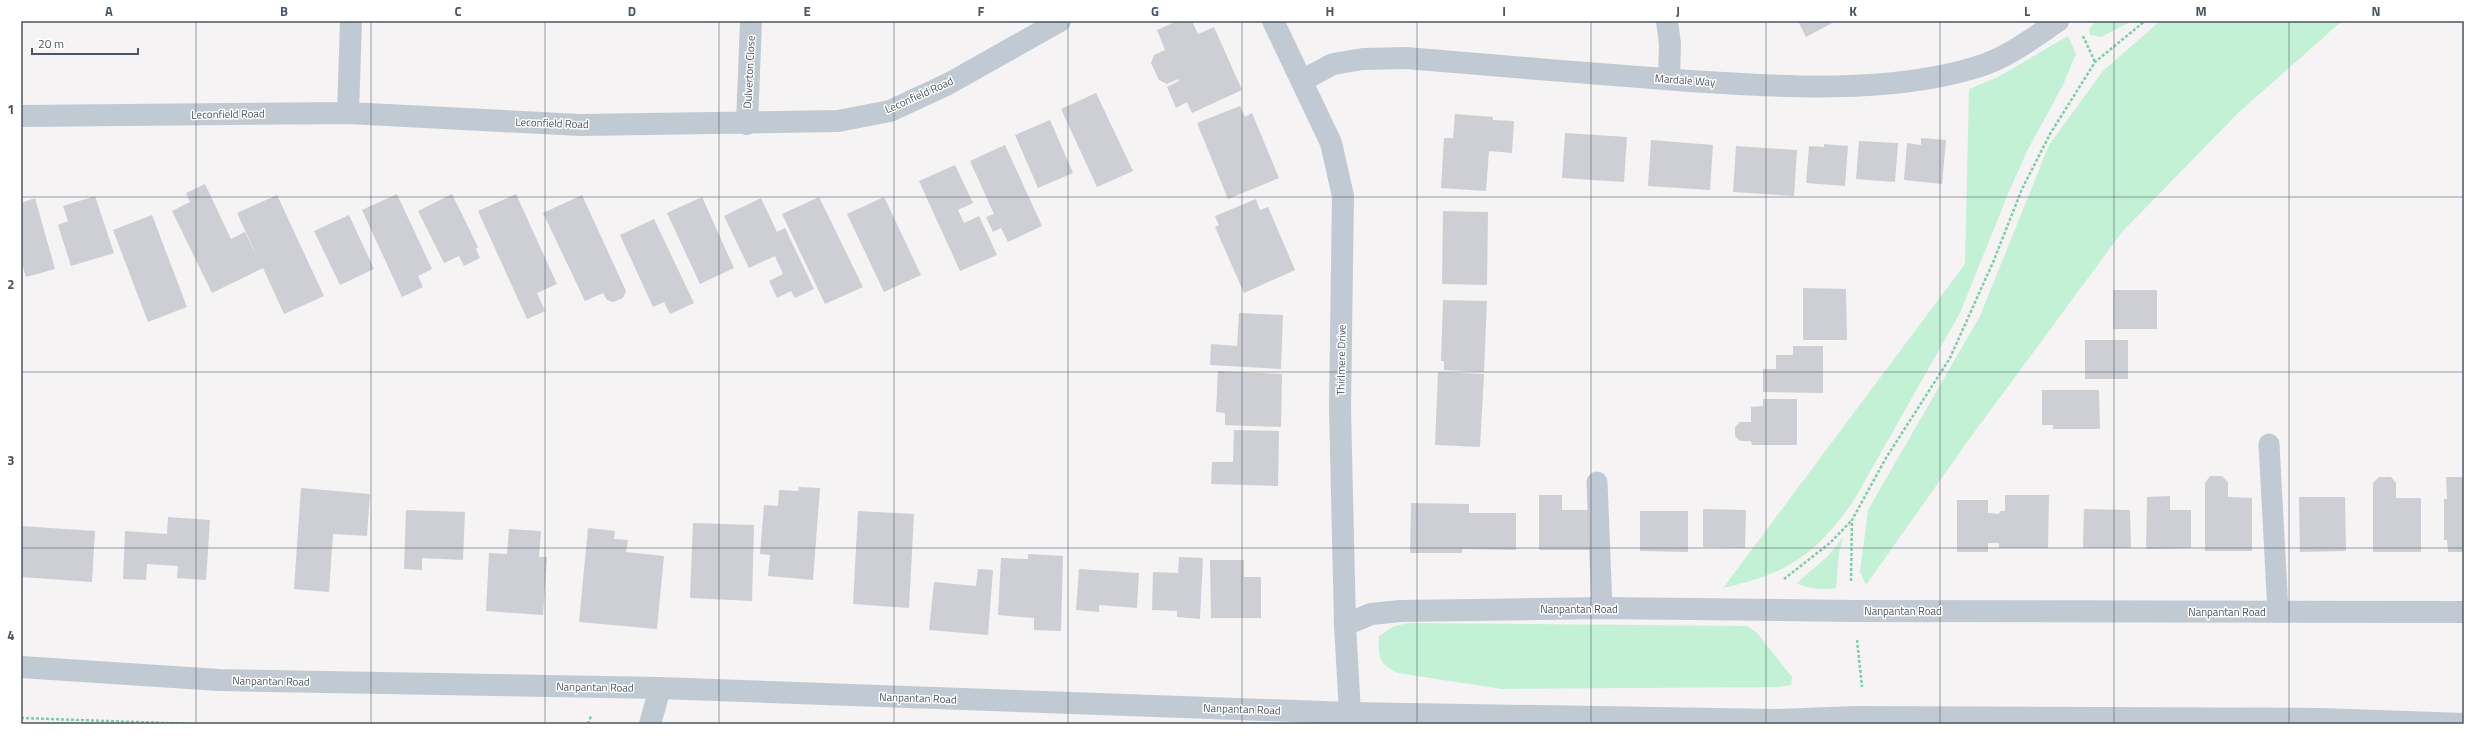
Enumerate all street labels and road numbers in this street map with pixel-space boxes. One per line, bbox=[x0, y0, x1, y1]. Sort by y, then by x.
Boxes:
street label: Dulverton Close bbox=[739, 35, 759, 109]
street label: Mardale Way bbox=[1654, 70, 1716, 90]
street label: Leconfield Road bbox=[882, 73, 956, 117]
street label: Leconfield Road bbox=[191, 105, 265, 123]
street label: Leconfield Road bbox=[515, 114, 589, 132]
street label: Thirlmere Drive bbox=[1332, 324, 1350, 396]
street label: Nanpantan Road bbox=[1540, 601, 1618, 617]
street label: Nanpantan Road bbox=[1864, 603, 1942, 619]
street label: Nanpantan Road bbox=[2188, 604, 2266, 620]
street label: Nanpantan Road bbox=[232, 672, 310, 690]
street label: Nanpantan Road bbox=[556, 678, 634, 696]
street label: Nanpantan Road bbox=[879, 689, 957, 707]
street label: Nanpantan Road bbox=[1203, 700, 1281, 718]

